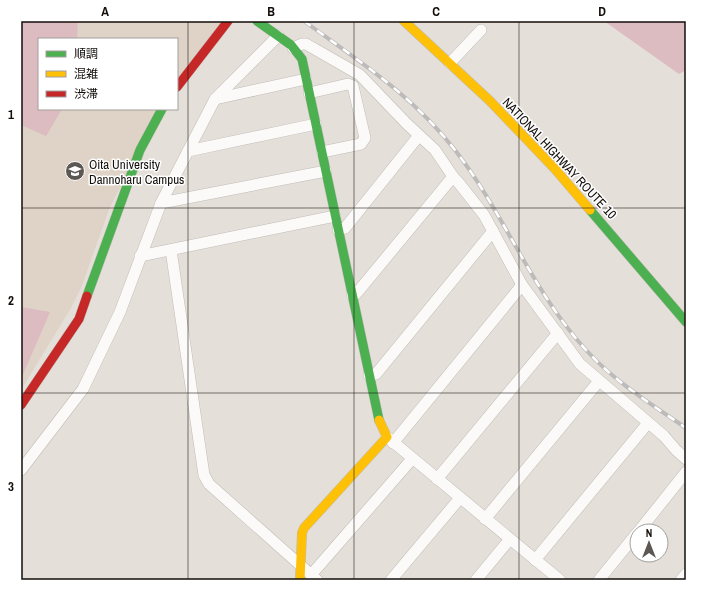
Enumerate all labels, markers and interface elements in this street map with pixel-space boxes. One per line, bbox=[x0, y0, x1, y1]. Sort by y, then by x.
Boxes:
text: A bbox=[101, 3, 109, 20]
text: B bbox=[267, 3, 275, 20]
text: C bbox=[432, 3, 440, 20]
text: D bbox=[598, 3, 606, 20]
legend bbox=[38, 38, 178, 110]
text: 順調 bbox=[74, 46, 98, 62]
text: 混雑 bbox=[74, 66, 98, 82]
text: 渋滞 bbox=[74, 86, 98, 102]
street label: NATIONAL HIGHWAY ROUTE 10 bbox=[499, 94, 620, 223]
text: 1 bbox=[8, 106, 14, 123]
place label: Oita University Dannoharu Campus bbox=[89, 156, 184, 188]
school or university icon: Oita University Dannoharu Campus bbox=[64, 160, 86, 182]
text: 2 bbox=[8, 292, 14, 309]
text: 3 bbox=[8, 478, 14, 495]
north arrow bbox=[629, 523, 669, 563]
text: N bbox=[646, 526, 652, 540]

